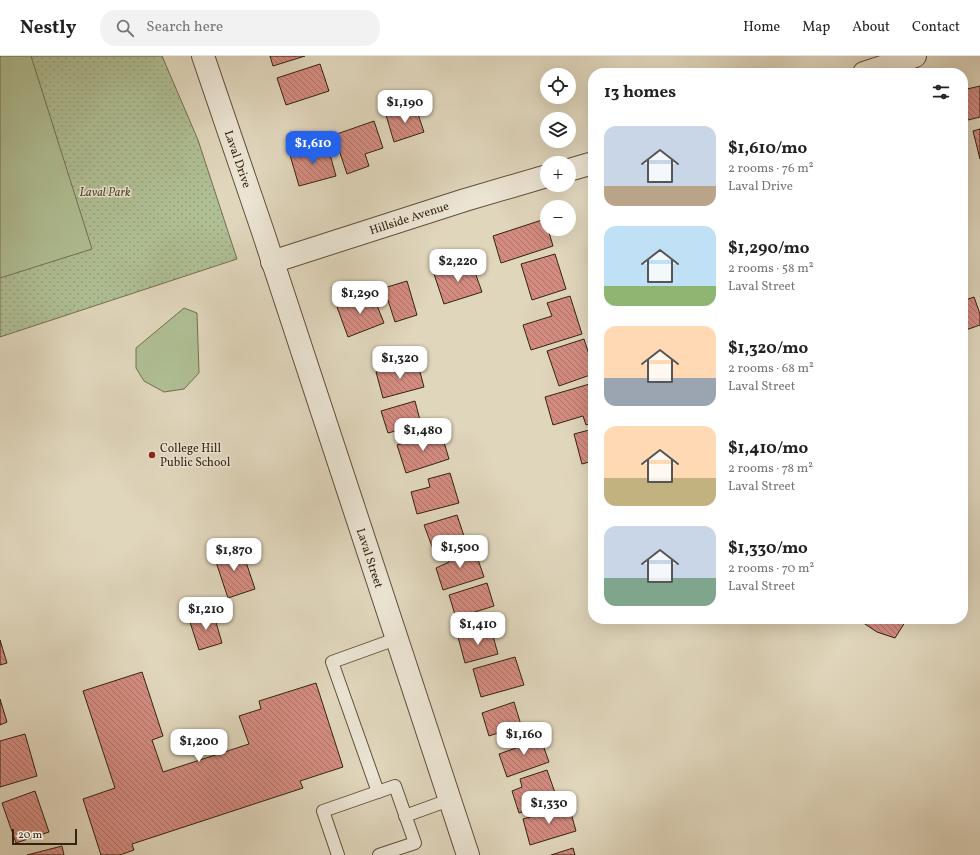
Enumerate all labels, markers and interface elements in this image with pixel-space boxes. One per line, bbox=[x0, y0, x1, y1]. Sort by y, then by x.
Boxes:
search box bbox=[100, 10, 380, 46]
text: Nestly bbox=[20, 15, 76, 41]
icon: search bbox=[114, 17, 136, 39]
text: Search here bbox=[146, 17, 223, 38]
text: Home bbox=[743, 18, 780, 37]
text: Map bbox=[802, 18, 830, 37]
text: About bbox=[852, 18, 890, 37]
text: Contact bbox=[912, 18, 960, 37]
map controls bbox=[540, 68, 576, 236]
button: locate bbox=[540, 68, 576, 104]
text: 13 homes bbox=[604, 81, 676, 104]
icon: filters bbox=[930, 81, 952, 103]
pin: $1,190 bbox=[372, 90, 438, 124]
text: $1,190 bbox=[387, 94, 423, 112]
button: layers bbox=[540, 112, 576, 148]
street label: Laval Drive bbox=[220, 128, 254, 191]
pin: $1,610 bbox=[280, 131, 346, 165]
text: $1,610 bbox=[295, 135, 331, 153]
text: $1,610/mo bbox=[728, 137, 807, 160]
icon: home bbox=[636, 142, 684, 190]
button: + bbox=[540, 156, 576, 192]
text: 2 rooms · 76 m² bbox=[728, 160, 813, 178]
text: Laval Drive bbox=[728, 178, 793, 196]
park label: Laval Park bbox=[79, 185, 131, 201]
street label: Hillside Avenue bbox=[368, 198, 451, 239]
button: − bbox=[540, 200, 576, 236]
text: $1,290/mo bbox=[728, 237, 809, 260]
icon: home bbox=[636, 242, 684, 290]
pin: $2,220 bbox=[425, 249, 491, 283]
text: $2,220 bbox=[438, 253, 478, 271]
text: 2 rooms · 58 m² bbox=[728, 260, 813, 278]
text: Laval Street bbox=[728, 278, 795, 296]
pin: $1,290 bbox=[327, 281, 393, 315]
text: $1,290 bbox=[341, 285, 379, 303]
text: $1,320/mo bbox=[728, 337, 808, 360]
icon: home bbox=[636, 342, 684, 390]
pin: $1,320 bbox=[367, 346, 433, 380]
text: $1,320 bbox=[381, 350, 419, 368]
text: 2 rooms · 68 m² bbox=[728, 360, 814, 378]
text: Laval Street bbox=[728, 378, 795, 396]
pin: $1,480 bbox=[390, 418, 456, 452]
text: $1,480 bbox=[403, 422, 443, 440]
text: $1,410/mo bbox=[728, 437, 808, 460]
place label: College Hill Public School bbox=[160, 441, 231, 471]
icon: home bbox=[636, 442, 684, 490]
marker: College Hill Public School bbox=[147, 450, 157, 460]
text: 2 rooms · 78 m² bbox=[728, 460, 813, 478]
text: Laval Street bbox=[728, 478, 795, 496]
street label: Laval Street bbox=[352, 526, 386, 590]
pin: $1,500 bbox=[427, 535, 493, 569]
text: $1,330/mo bbox=[728, 537, 808, 560]
pin: $1,870 bbox=[201, 538, 267, 572]
text: $1,500 bbox=[441, 539, 479, 557]
text: $1,870 bbox=[215, 542, 253, 560]
icon: home bbox=[636, 542, 684, 590]
text: 2 rooms · 70 m² bbox=[728, 560, 814, 578]
text: Laval Street bbox=[728, 578, 795, 596]
pin: $1,210 bbox=[173, 597, 239, 631]
text: $1,210 bbox=[188, 601, 224, 619]
pin: $1,410 bbox=[445, 612, 511, 646]
text: $1,410 bbox=[459, 616, 497, 634]
pin: $1,160 bbox=[491, 722, 557, 756]
text: $1,160 bbox=[506, 726, 542, 744]
pin: $1,200 bbox=[166, 729, 232, 763]
text: $1,200 bbox=[179, 733, 219, 751]
pin: $1,330 bbox=[516, 791, 582, 825]
text: $1,330 bbox=[530, 795, 568, 813]
scale bar bbox=[12, 827, 77, 846]
text: 20 m bbox=[18, 828, 42, 843]

